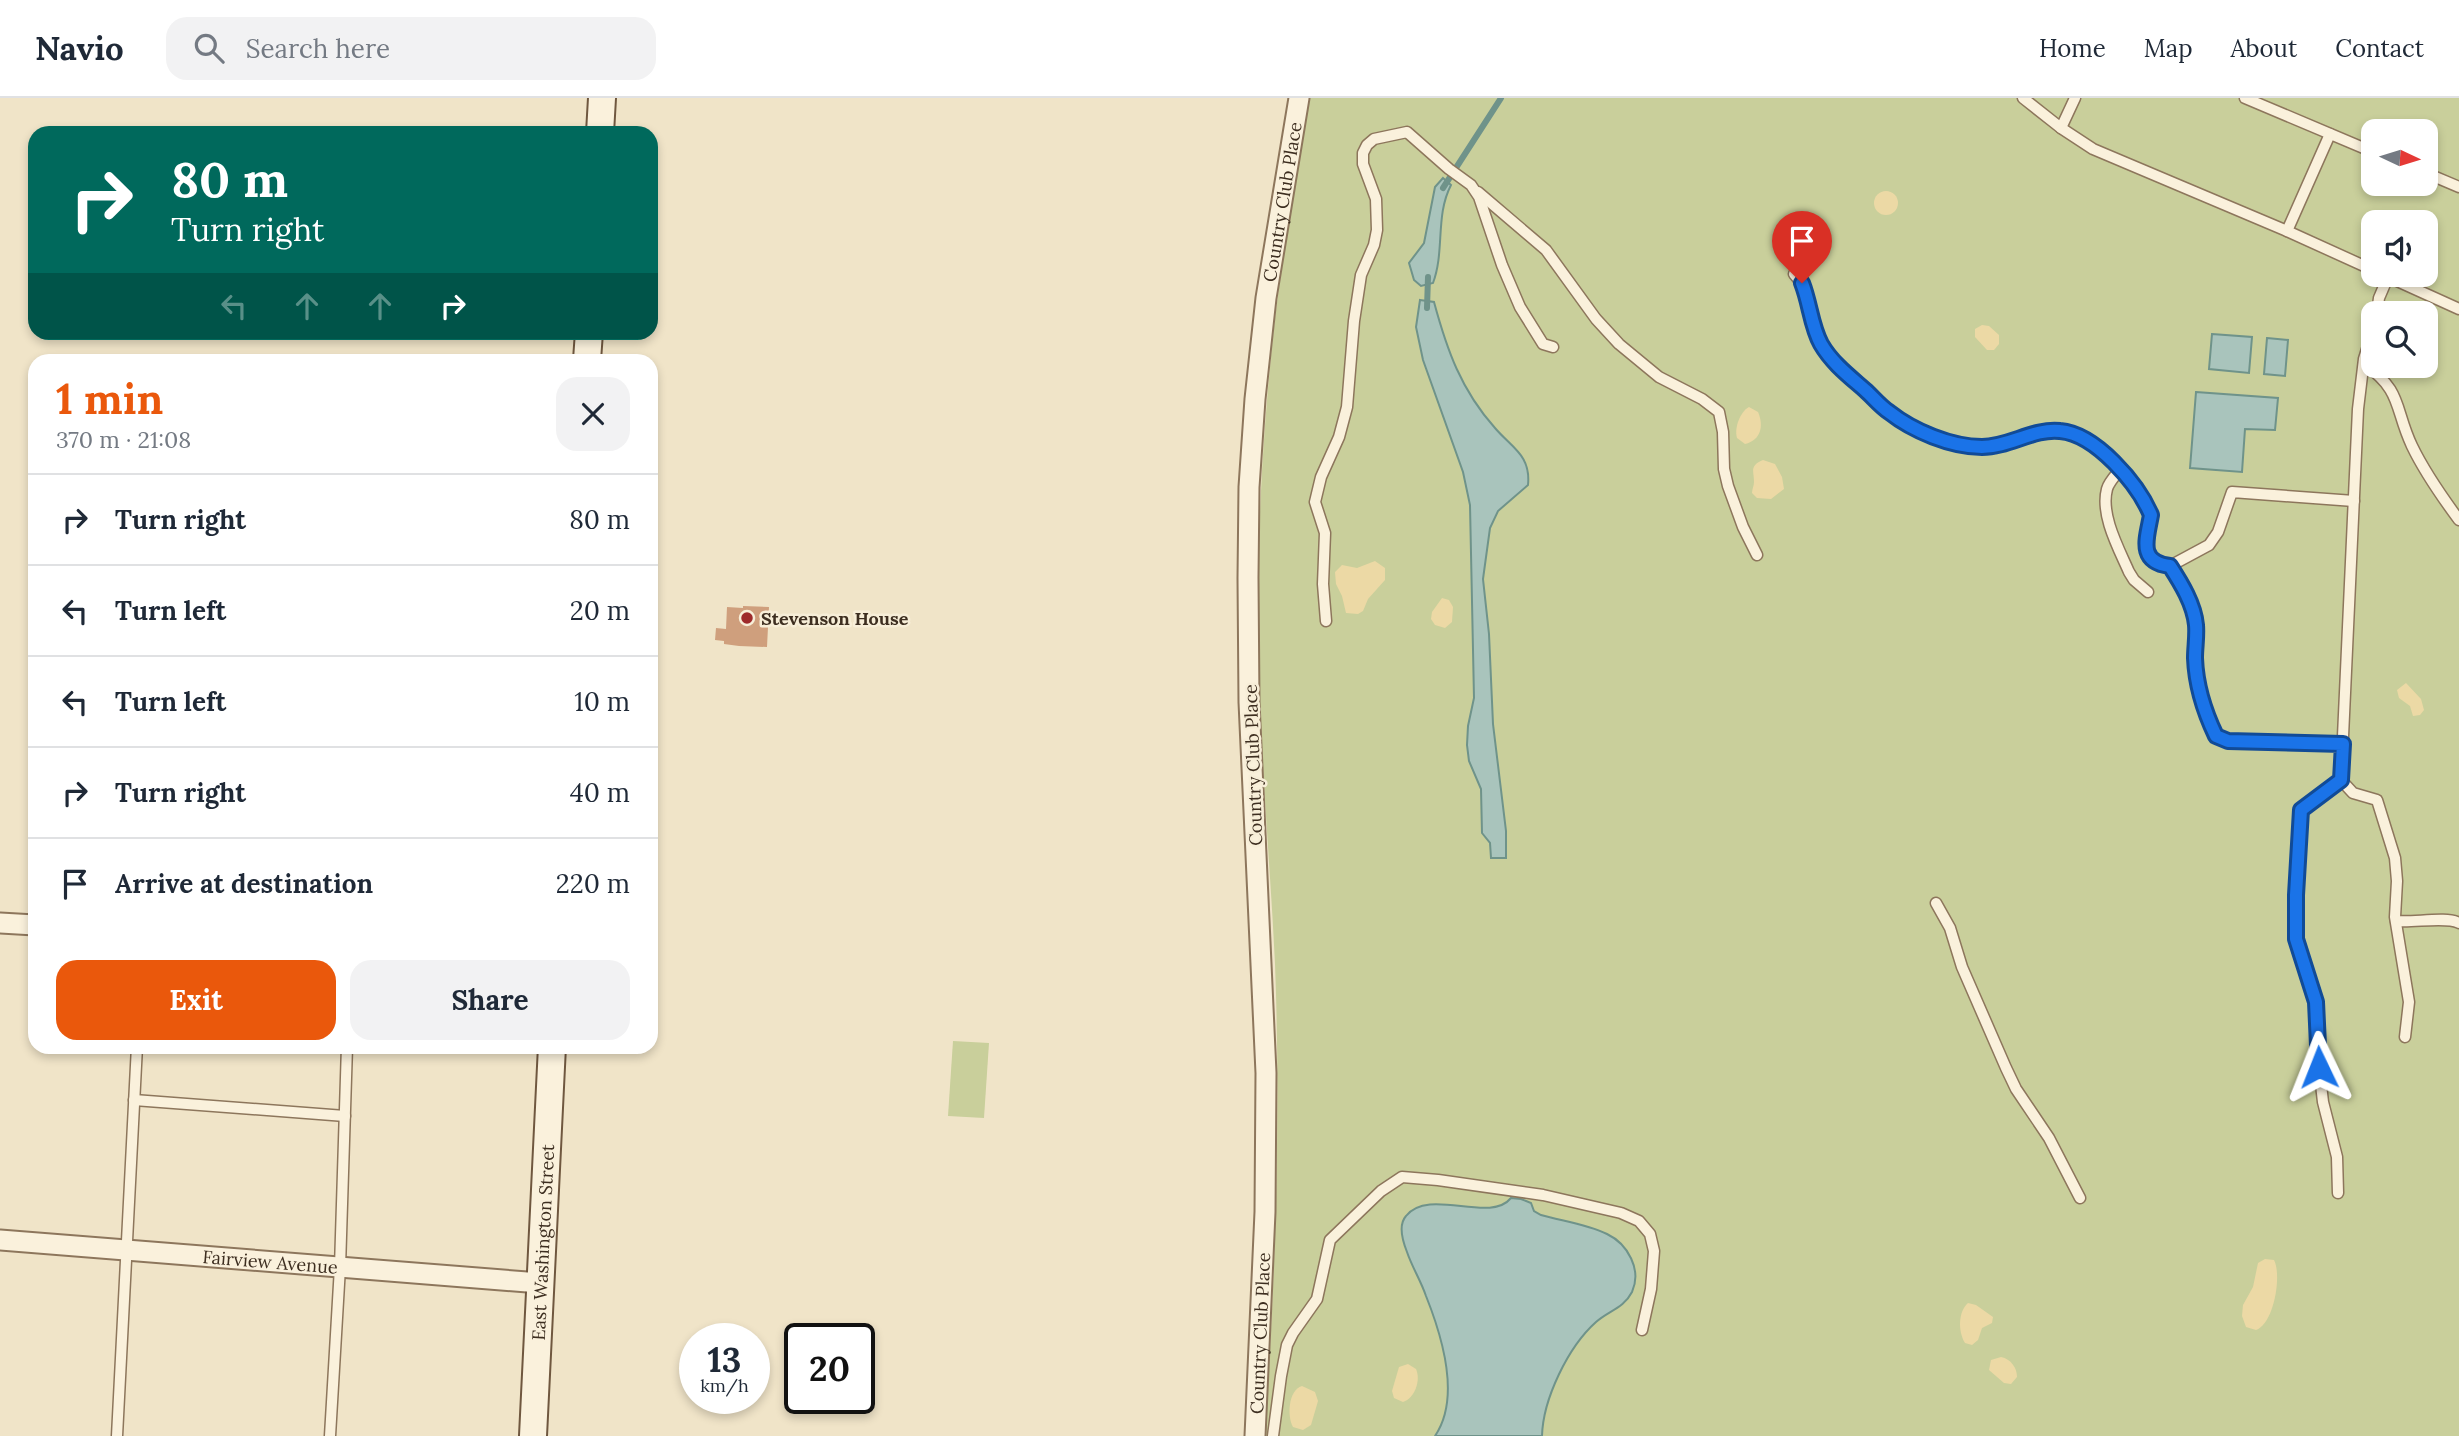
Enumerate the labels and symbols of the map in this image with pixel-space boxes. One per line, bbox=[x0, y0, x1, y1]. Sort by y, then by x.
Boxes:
north arrow bbox=[2361, 119, 2438, 196]
street label: Country Club Place bbox=[1257, 120, 1306, 283]
pin bbox=[1772, 211, 1832, 283]
place label: Stevenson House bbox=[761, 607, 909, 630]
marker: Stevenson House bbox=[739, 610, 755, 626]
street label: Country Club Place bbox=[1239, 684, 1267, 846]
position arrow bbox=[2282, 1030, 2356, 1104]
street label: East Washington Street bbox=[526, 1144, 559, 1341]
street label: Fairview Avenue bbox=[202, 1245, 339, 1278]
street label: Country Club Place bbox=[1244, 1252, 1275, 1414]
speed limit sign: 20 bbox=[784, 1323, 875, 1414]

